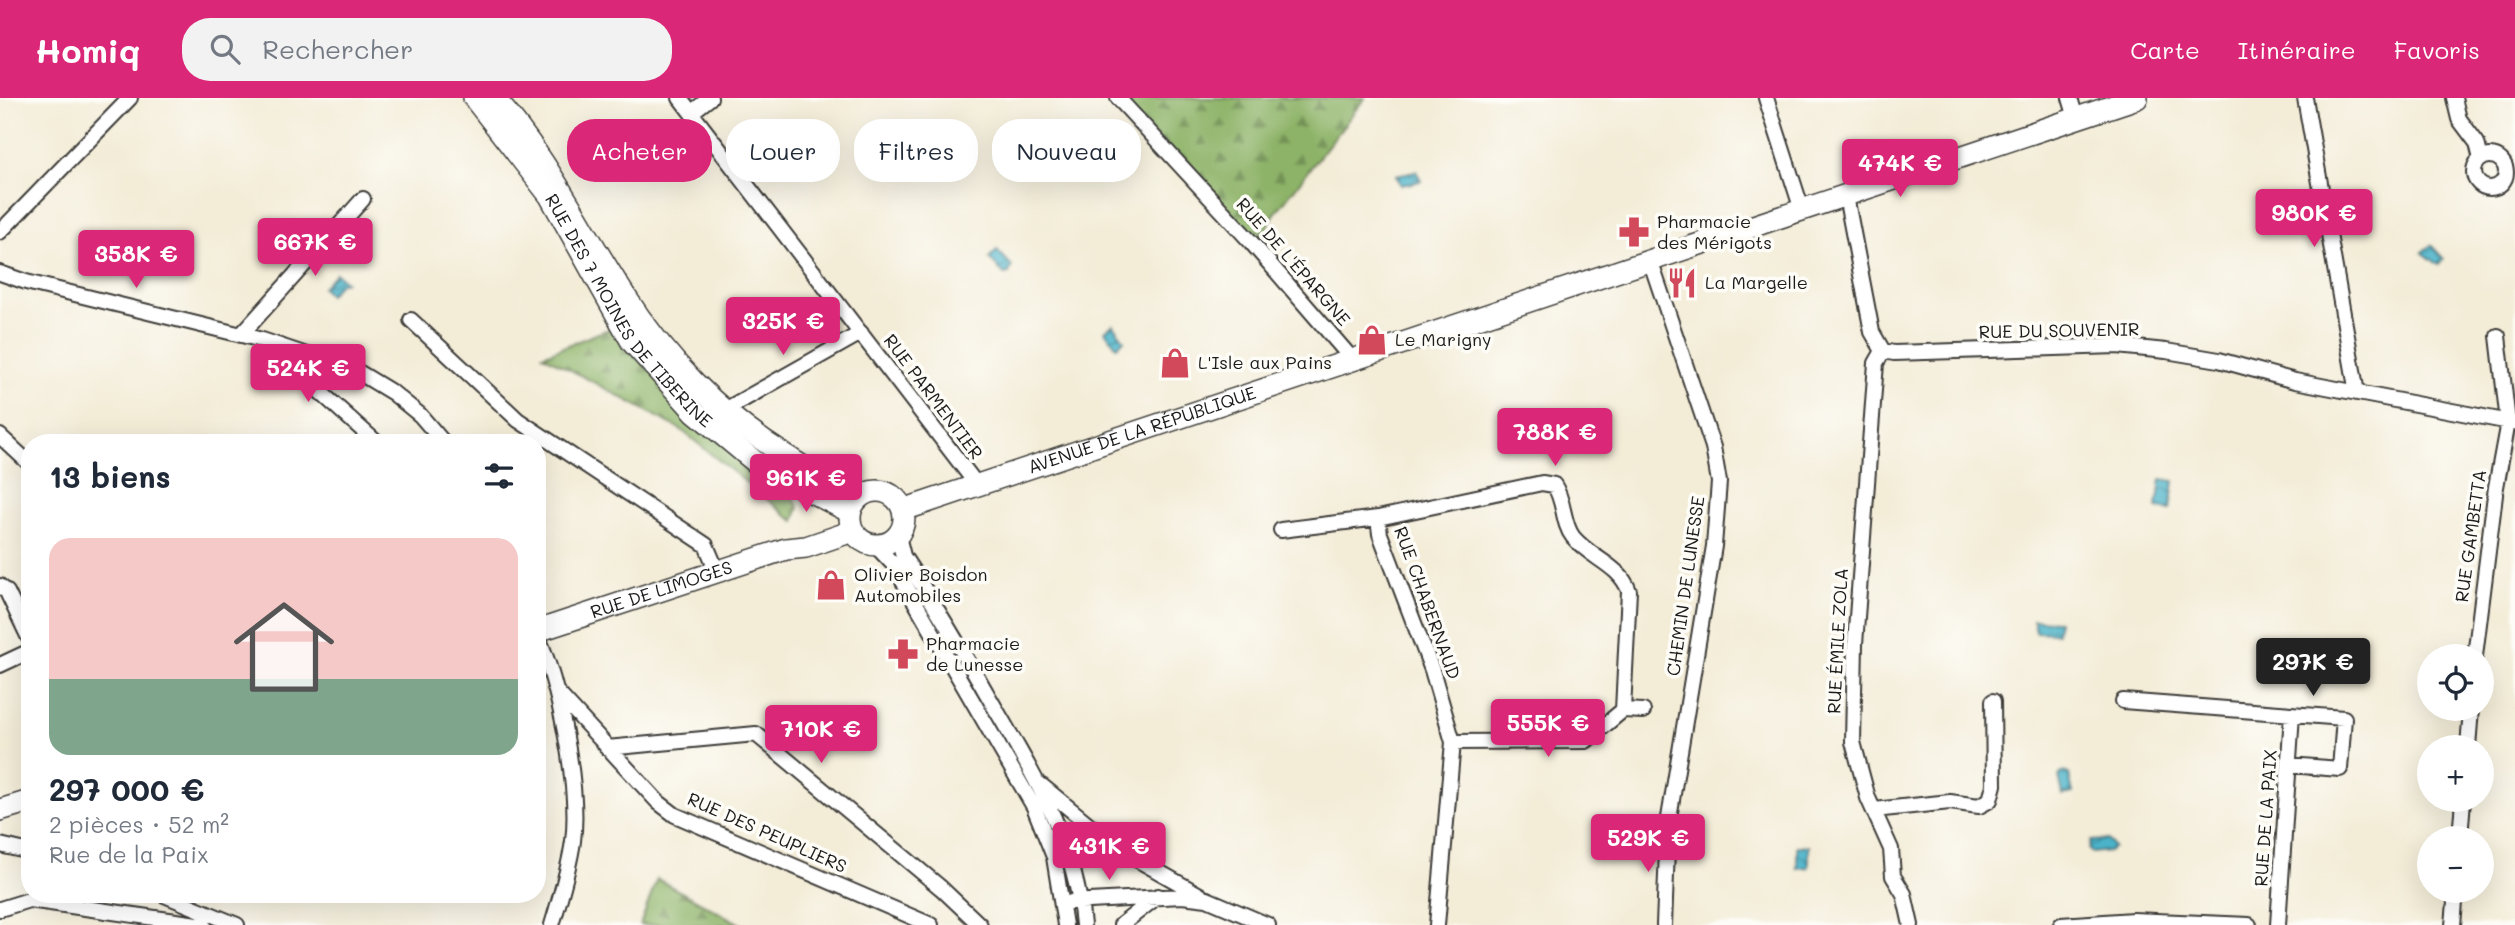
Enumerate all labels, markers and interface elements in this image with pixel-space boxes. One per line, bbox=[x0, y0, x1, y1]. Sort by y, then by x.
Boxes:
search box bbox=[182, 18, 672, 81]
text: Homiq bbox=[35, 28, 140, 71]
icon: search bbox=[206, 30, 244, 68]
text: Rechercher bbox=[262, 32, 413, 66]
text: Carte bbox=[2130, 34, 2200, 65]
text: Itinéraire bbox=[2238, 34, 2356, 65]
text: Favoris bbox=[2394, 34, 2480, 65]
chip: Acheter bbox=[567, 119, 712, 182]
chip: Louer bbox=[726, 119, 840, 182]
chip: Filtres bbox=[854, 119, 978, 182]
chip: Nouveau bbox=[992, 119, 1141, 182]
pin: 474K € bbox=[1843, 140, 1957, 199]
text: 474K € bbox=[1858, 147, 1942, 177]
street label: RUE DES 7 MOINES DE TIBERINE bbox=[540, 189, 718, 433]
pin: 980K € bbox=[2257, 190, 2371, 249]
street label: RUE DE L'ÉPARGNE bbox=[1231, 192, 1356, 330]
text: 980K € bbox=[2272, 197, 2356, 227]
place label: Pharmacie des Mérigots bbox=[1657, 209, 1772, 254]
pharmacy icon: Pharmacie des Mérigots bbox=[1617, 215, 1651, 249]
pin: 667K € bbox=[258, 218, 372, 278]
text: 667K € bbox=[274, 226, 356, 256]
pin: 358K € bbox=[79, 230, 193, 290]
text: 358K € bbox=[94, 238, 178, 268]
restaurant icon: La Margelle bbox=[1665, 266, 1699, 300]
place label: La Margelle bbox=[1705, 270, 1808, 294]
pin: 325K € bbox=[726, 298, 840, 357]
text: 325K € bbox=[742, 305, 824, 335]
street label: RUE DU SOUVENIR bbox=[1978, 317, 2140, 343]
shop icon: Le Marigny bbox=[1355, 323, 1389, 357]
place label: Le Marigny bbox=[1395, 327, 1491, 351]
street label: RUE PARMENTIER bbox=[879, 329, 989, 464]
pin: 524K € bbox=[251, 344, 365, 404]
shop icon: L'Isle aux Pains bbox=[1158, 346, 1192, 380]
place label: L'Isle aux Pains bbox=[1198, 350, 1332, 374]
text: 524K € bbox=[267, 352, 349, 382]
street label: AVENUE DE LA RÉPUBLIQUE bbox=[1025, 380, 1259, 478]
pin: 788K € bbox=[1498, 408, 1612, 468]
text: 788K € bbox=[1513, 416, 1597, 446]
pin: 961K € bbox=[749, 454, 863, 514]
text: 13 biens bbox=[49, 456, 171, 496]
icon: filters bbox=[480, 457, 518, 495]
text: 961K € bbox=[766, 462, 846, 492]
street label: RUE GAMBETTA bbox=[2449, 468, 2491, 604]
street label: CHEMIN DE LUNESSE bbox=[1661, 494, 1710, 677]
street label: RUE CHABERNAUD bbox=[1389, 523, 1467, 682]
street label: RUE DE LIMOGES bbox=[587, 555, 735, 624]
place label: Olivier Boisdon Automobiles bbox=[854, 562, 987, 607]
street label: RUE ÉMILE ZOLA bbox=[1821, 567, 1853, 714]
shop icon: Olivier Boisdon Automobiles bbox=[814, 568, 848, 602]
icon: home bbox=[221, 584, 347, 710]
place label: Pharmacie de Lunesse bbox=[926, 631, 1023, 676]
pharmacy icon: Pharmacie de Lunesse bbox=[886, 637, 920, 671]
pin: 297K € bbox=[2256, 638, 2370, 698]
map controls bbox=[2417, 644, 2494, 903]
button: locate bbox=[2417, 644, 2494, 721]
text: 297K € bbox=[2272, 646, 2354, 676]
pin: 555K € bbox=[1491, 700, 1605, 759]
pin: 710K € bbox=[764, 706, 878, 765]
text: 555K € bbox=[1507, 707, 1589, 737]
text: 710K € bbox=[781, 713, 861, 743]
button: + bbox=[2417, 735, 2494, 812]
street label: RUE DE LA PAIX bbox=[2248, 748, 2282, 887]
text: 297 000 € bbox=[49, 769, 204, 809]
street label: RUE DES PEUPLIERS bbox=[684, 786, 851, 878]
text: 2 pièces · 52 m² bbox=[49, 809, 229, 839]
pin: 529K € bbox=[1591, 814, 1705, 874]
pin: 431K € bbox=[1052, 822, 1166, 882]
text: 529K € bbox=[1607, 822, 1689, 852]
button: − bbox=[2417, 826, 2494, 903]
text: 431K € bbox=[1069, 830, 1149, 860]
text: Rue de la Paix bbox=[49, 839, 209, 869]

